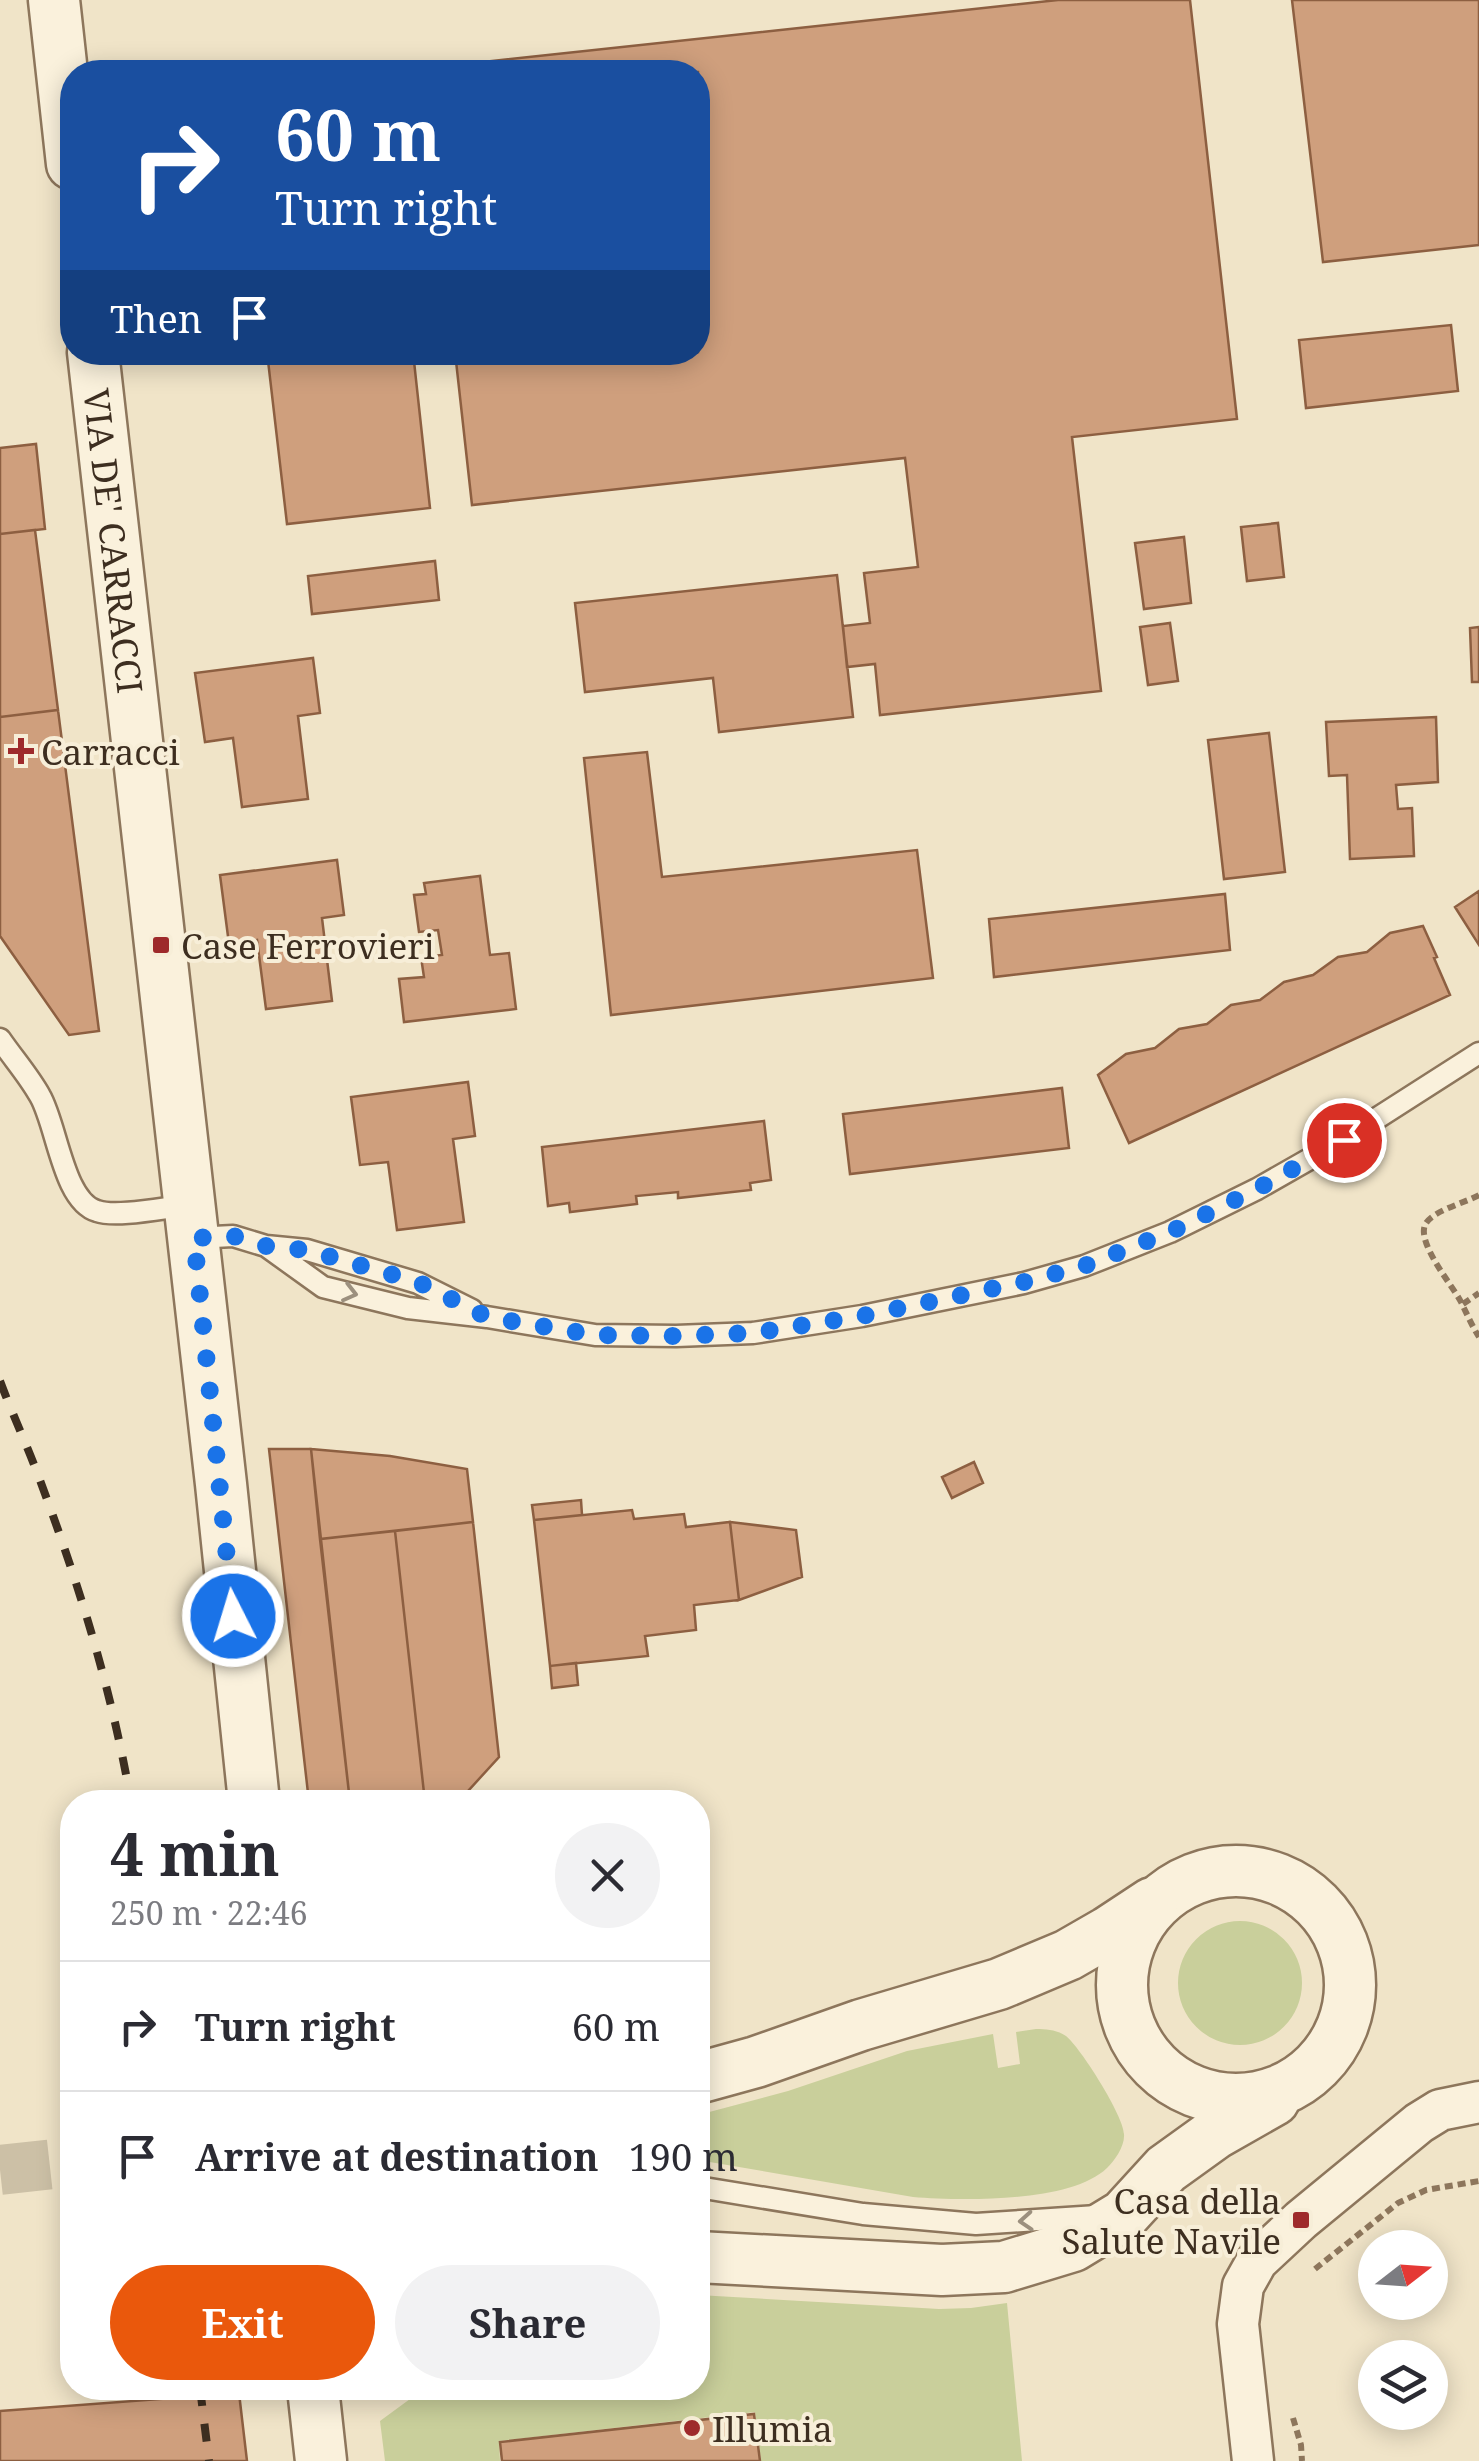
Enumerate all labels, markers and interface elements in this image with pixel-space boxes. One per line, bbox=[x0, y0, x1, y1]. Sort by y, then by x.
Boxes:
text: 60 m bbox=[275, 86, 441, 182]
icon: right bbox=[110, 100, 240, 230]
text: Turn right bbox=[275, 177, 497, 238]
icon: arrive bbox=[222, 290, 277, 345]
text: Then bbox=[110, 292, 202, 344]
street label: VIA DE' CARRACCI bbox=[74, 386, 155, 696]
place label: Carracci bbox=[41, 728, 180, 775]
marker: Carracci bbox=[10, 740, 32, 762]
place label: Case Ferrovieri bbox=[181, 922, 435, 969]
marker: Case Ferrovieri bbox=[150, 934, 172, 956]
pin bbox=[1302, 1098, 1387, 1183]
icon: arrive bbox=[1317, 1113, 1372, 1168]
one-way arrow bbox=[341, 1282, 358, 1303]
position arrow bbox=[181, 1564, 285, 1668]
text: 4 min bbox=[110, 1812, 280, 1894]
button: close bbox=[555, 1823, 660, 1928]
text: 250 m · 22:46 bbox=[110, 1891, 308, 1934]
icon: right bbox=[110, 1999, 165, 2054]
text: Turn right bbox=[195, 2000, 396, 2052]
text: 60 m bbox=[572, 2000, 660, 2052]
icon: arrive bbox=[110, 2129, 165, 2184]
text: Arrive at destination bbox=[195, 2130, 599, 2182]
text: 190 m bbox=[629, 2130, 738, 2182]
place label: Casa della Salute Navile bbox=[1062, 2177, 1281, 2264]
marker: Casa della Salute Navile bbox=[1290, 2209, 1312, 2231]
one-way arrow bbox=[1018, 2210, 1034, 2231]
north arrow bbox=[1358, 2230, 1448, 2320]
map controls bbox=[1358, 2230, 1448, 2430]
button: Exit bbox=[110, 2265, 375, 2380]
button: Share bbox=[395, 2265, 660, 2380]
button: layers bbox=[1358, 2340, 1448, 2430]
place label: Illumia bbox=[712, 2405, 833, 2452]
marker: Illumia bbox=[681, 2417, 703, 2439]

